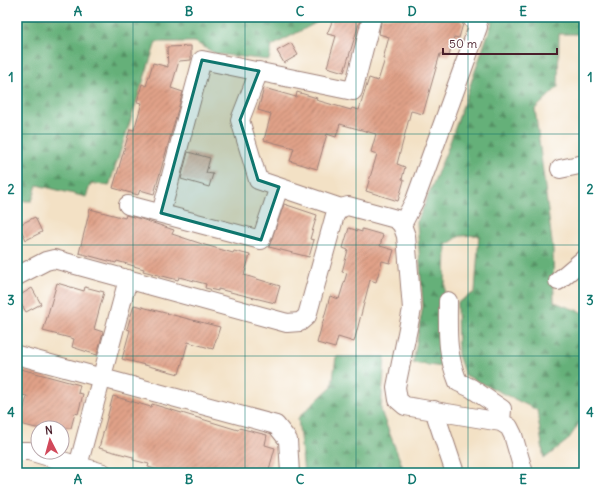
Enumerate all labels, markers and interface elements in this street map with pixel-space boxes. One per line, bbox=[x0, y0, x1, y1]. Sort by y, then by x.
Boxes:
text: A bbox=[74, 3, 83, 20]
text: B bbox=[185, 3, 194, 20]
text: C bbox=[296, 3, 305, 20]
text: D bbox=[407, 3, 417, 20]
text: E bbox=[519, 3, 527, 20]
scale bar bbox=[443, 30, 557, 56]
text: 50 m bbox=[449, 36, 478, 51]
text: 1 bbox=[8, 69, 14, 86]
text: 1 bbox=[587, 69, 593, 86]
text: 2 bbox=[7, 181, 15, 198]
text: 2 bbox=[586, 181, 594, 198]
text: 3 bbox=[7, 292, 15, 309]
text: 3 bbox=[586, 292, 594, 309]
text: 4 bbox=[7, 404, 15, 421]
text: 4 bbox=[586, 404, 594, 421]
north arrow bbox=[30, 420, 70, 460]
text: N bbox=[44, 423, 53, 437]
text: A bbox=[74, 471, 83, 488]
text: B bbox=[185, 471, 194, 488]
text: C bbox=[296, 471, 305, 488]
text: D bbox=[407, 471, 417, 488]
text: E bbox=[519, 471, 527, 488]

